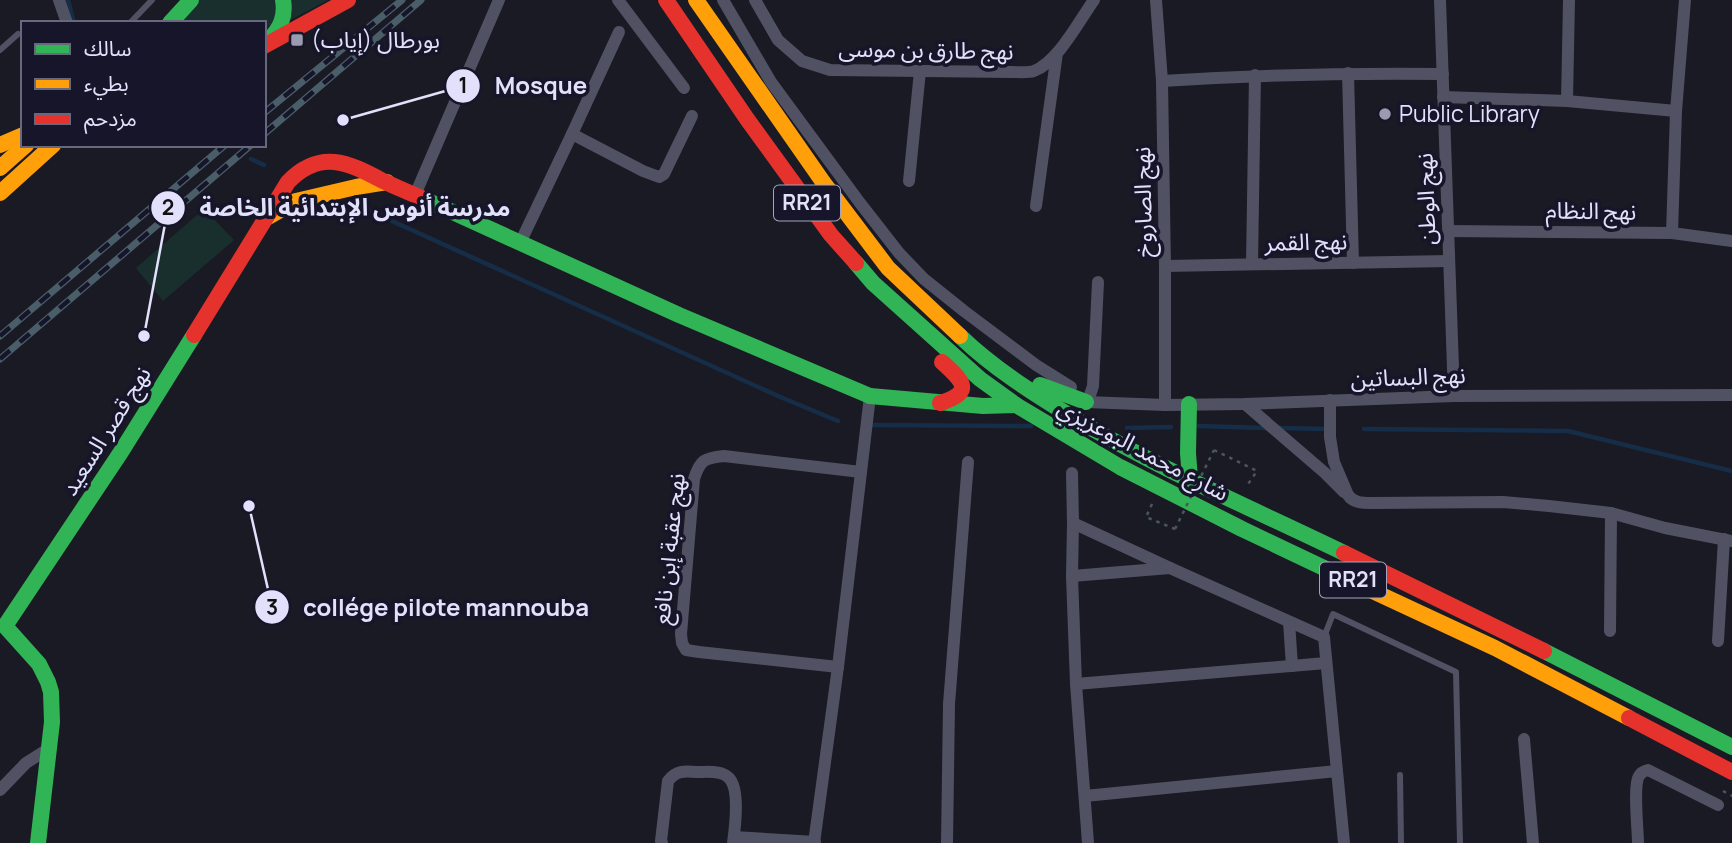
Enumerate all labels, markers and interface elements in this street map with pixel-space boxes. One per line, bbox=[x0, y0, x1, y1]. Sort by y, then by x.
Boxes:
legend bbox=[21, 21, 266, 147]
place label: بورطال (إياب) bbox=[311, 23, 440, 56]
street label: نهج طارق بن موسى bbox=[838, 31, 1014, 69]
marker: بورطال (إياب) bbox=[289, 32, 305, 48]
text: سالك bbox=[84, 34, 131, 62]
callout: Mosque bbox=[446, 63, 601, 108]
text: Mosque bbox=[495, 68, 587, 101]
text: بطيء bbox=[84, 69, 129, 100]
text: 1 bbox=[458, 71, 468, 99]
place label: Public Library bbox=[1399, 97, 1540, 129]
text: مزدحم bbox=[84, 104, 137, 134]
marker: Public Library bbox=[1377, 106, 1393, 122]
street label: نهج الصاروخ bbox=[1125, 146, 1161, 258]
street label: نهج الوطن bbox=[1407, 152, 1445, 246]
callout: مدرسة أنوس الإبتدائية الخاصة bbox=[151, 185, 525, 230]
road number: RR21 bbox=[774, 186, 840, 220]
text: مدرسة أنوس الإبتدائية الخاصة bbox=[200, 190, 510, 224]
text: 2 bbox=[162, 193, 174, 221]
street label: نهج النظام bbox=[1545, 193, 1637, 230]
street label: نهج القمر bbox=[1263, 224, 1348, 260]
street label: نهج البساتين bbox=[1350, 358, 1466, 396]
street label: نهج قصر السعيد bbox=[53, 360, 159, 502]
street label: شارع محمد البوعزيزي bbox=[1051, 390, 1235, 510]
street label: نهج عقبة إبن نافع bbox=[644, 471, 694, 627]
road number: RR21 bbox=[1320, 562, 1386, 598]
callout: collége pilote mannouba bbox=[254, 585, 603, 630]
text: collége pilote mannouba bbox=[303, 590, 589, 623]
text: 3 bbox=[266, 593, 278, 621]

